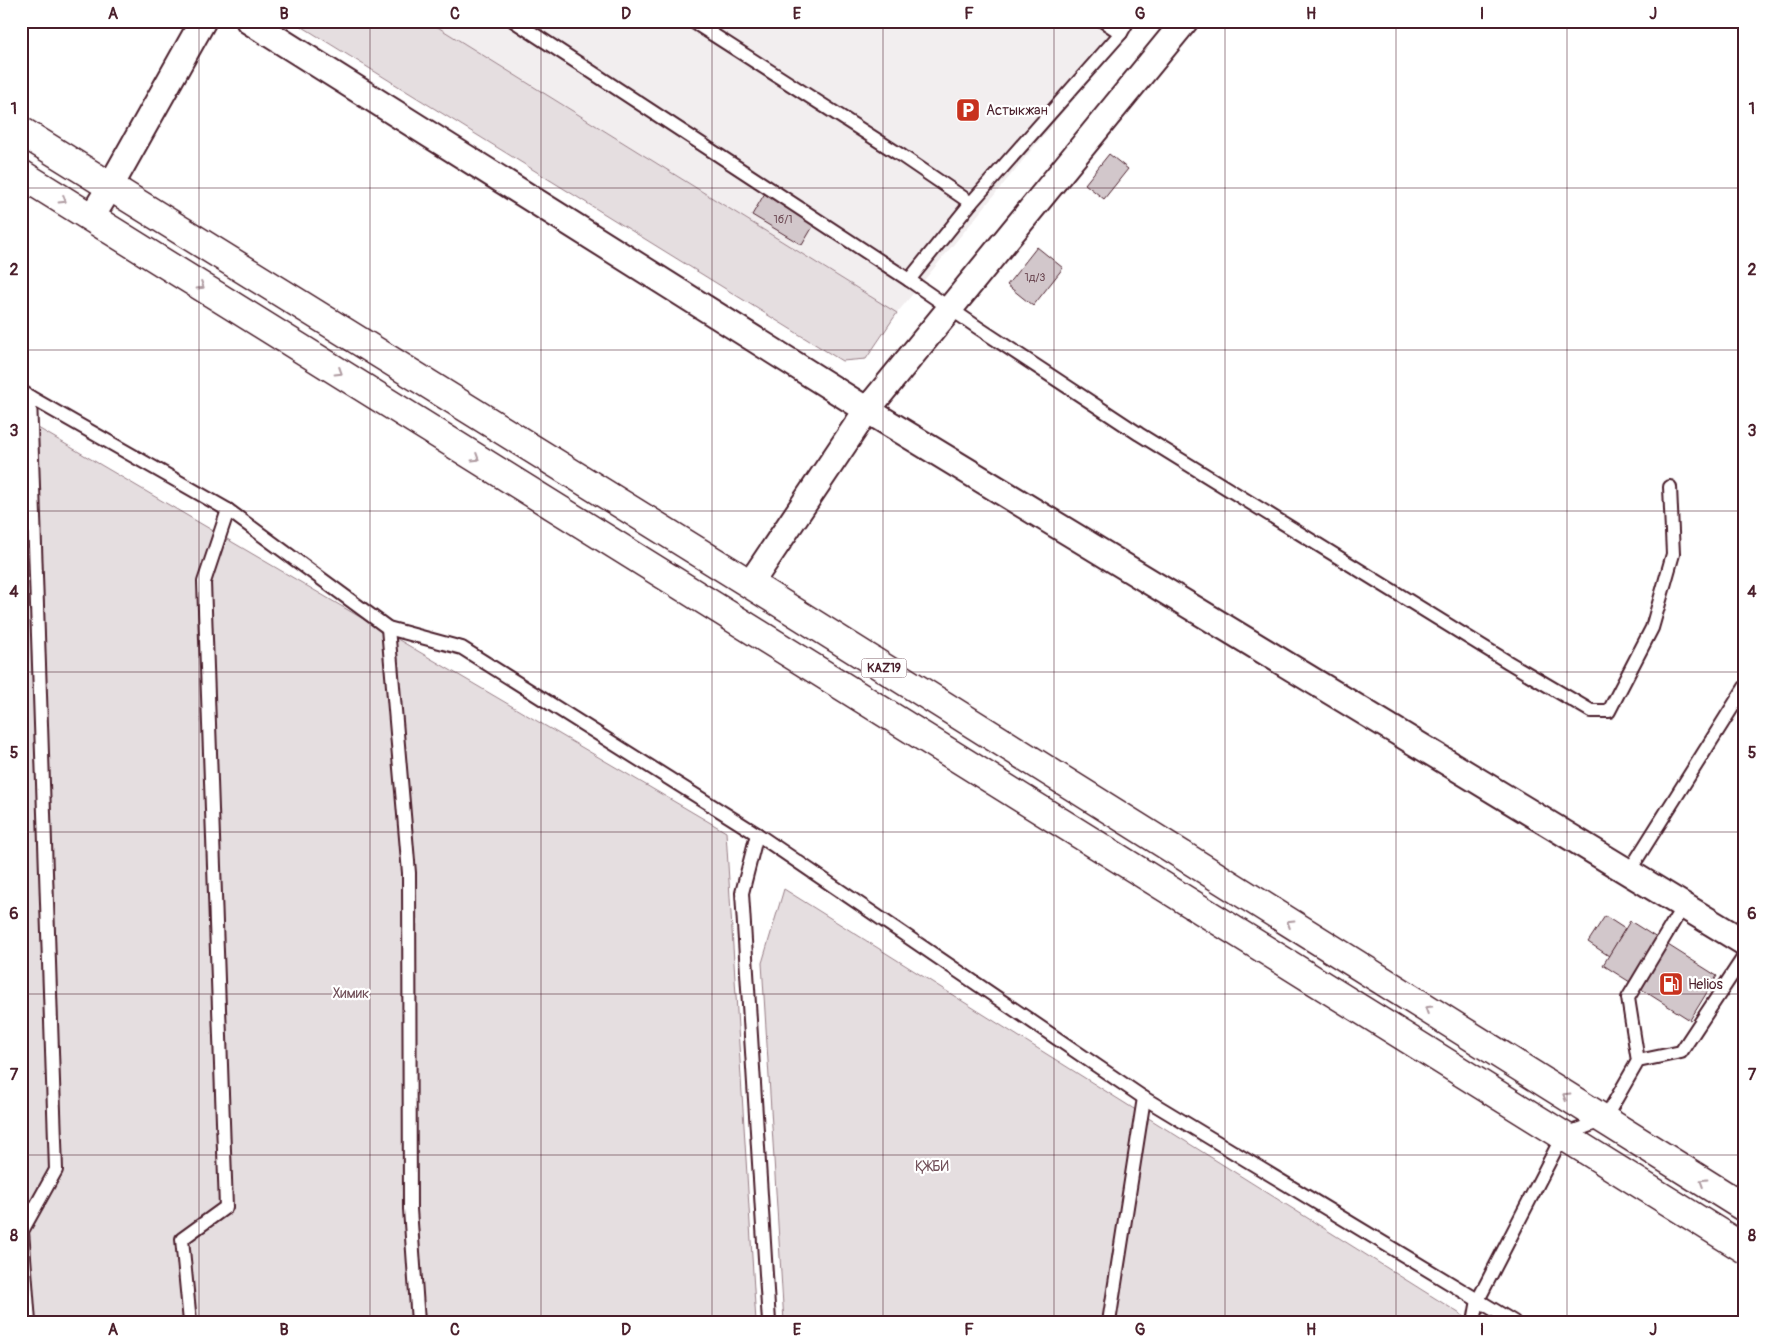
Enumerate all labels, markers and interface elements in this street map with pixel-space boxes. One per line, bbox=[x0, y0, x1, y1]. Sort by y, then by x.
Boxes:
text: A bbox=[108, 4, 119, 24]
text: B bbox=[279, 4, 289, 24]
text: C bbox=[450, 4, 460, 24]
text: D bbox=[621, 4, 631, 24]
text: E bbox=[793, 4, 802, 24]
text: F bbox=[964, 4, 974, 24]
text: G bbox=[1135, 4, 1146, 24]
text: H bbox=[1306, 4, 1316, 24]
text: I bbox=[1480, 4, 1484, 24]
text: J bbox=[1649, 4, 1657, 24]
parking icon: Астыкжан bbox=[955, 97, 981, 123]
text: 1 bbox=[11, 99, 17, 119]
text: 1 bbox=[1749, 99, 1755, 119]
place label: Астыкжан bbox=[986, 102, 1048, 119]
one-way arrow bbox=[57, 194, 66, 203]
house number: 1б/1 bbox=[774, 213, 792, 226]
text: 2 bbox=[10, 260, 19, 280]
text: 2 bbox=[1748, 260, 1757, 280]
house number: 1д/3 bbox=[1025, 271, 1046, 284]
one-way arrow bbox=[195, 279, 204, 289]
one-way arrow bbox=[333, 365, 342, 375]
text: 3 bbox=[10, 421, 19, 441]
text: 3 bbox=[1748, 421, 1757, 441]
one-way arrow bbox=[471, 451, 480, 461]
text: 4 bbox=[9, 582, 19, 602]
text: 4 bbox=[1747, 582, 1757, 602]
road number: KAZ19 bbox=[862, 658, 906, 678]
text: 5 bbox=[10, 743, 19, 763]
text: 5 bbox=[1748, 743, 1757, 763]
text: 6 bbox=[9, 904, 19, 924]
text: 6 bbox=[1747, 904, 1757, 924]
one-way arrow bbox=[1287, 920, 1296, 929]
fuel station icon: Helios bbox=[1658, 971, 1684, 997]
place label: Helios bbox=[1688, 976, 1724, 993]
park label: Химик bbox=[333, 985, 369, 1002]
one-way arrow bbox=[1424, 1006, 1433, 1016]
text: 7 bbox=[10, 1065, 19, 1085]
text: 7 bbox=[1748, 1065, 1757, 1085]
one-way arrow bbox=[1562, 1092, 1571, 1102]
park label: ҚЖБИ bbox=[915, 1158, 949, 1175]
one-way arrow bbox=[1700, 1179, 1709, 1188]
text: 8 bbox=[10, 1226, 18, 1246]
text: 8 bbox=[1748, 1226, 1756, 1246]
text: A bbox=[108, 1320, 119, 1340]
text: B bbox=[279, 1320, 289, 1340]
text: C bbox=[450, 1320, 460, 1340]
text: D bbox=[621, 1320, 631, 1340]
text: E bbox=[793, 1320, 802, 1340]
text: F bbox=[964, 1320, 974, 1340]
text: G bbox=[1135, 1320, 1146, 1340]
text: H bbox=[1306, 1320, 1316, 1340]
text: I bbox=[1480, 1320, 1484, 1340]
text: J bbox=[1649, 1320, 1657, 1340]

